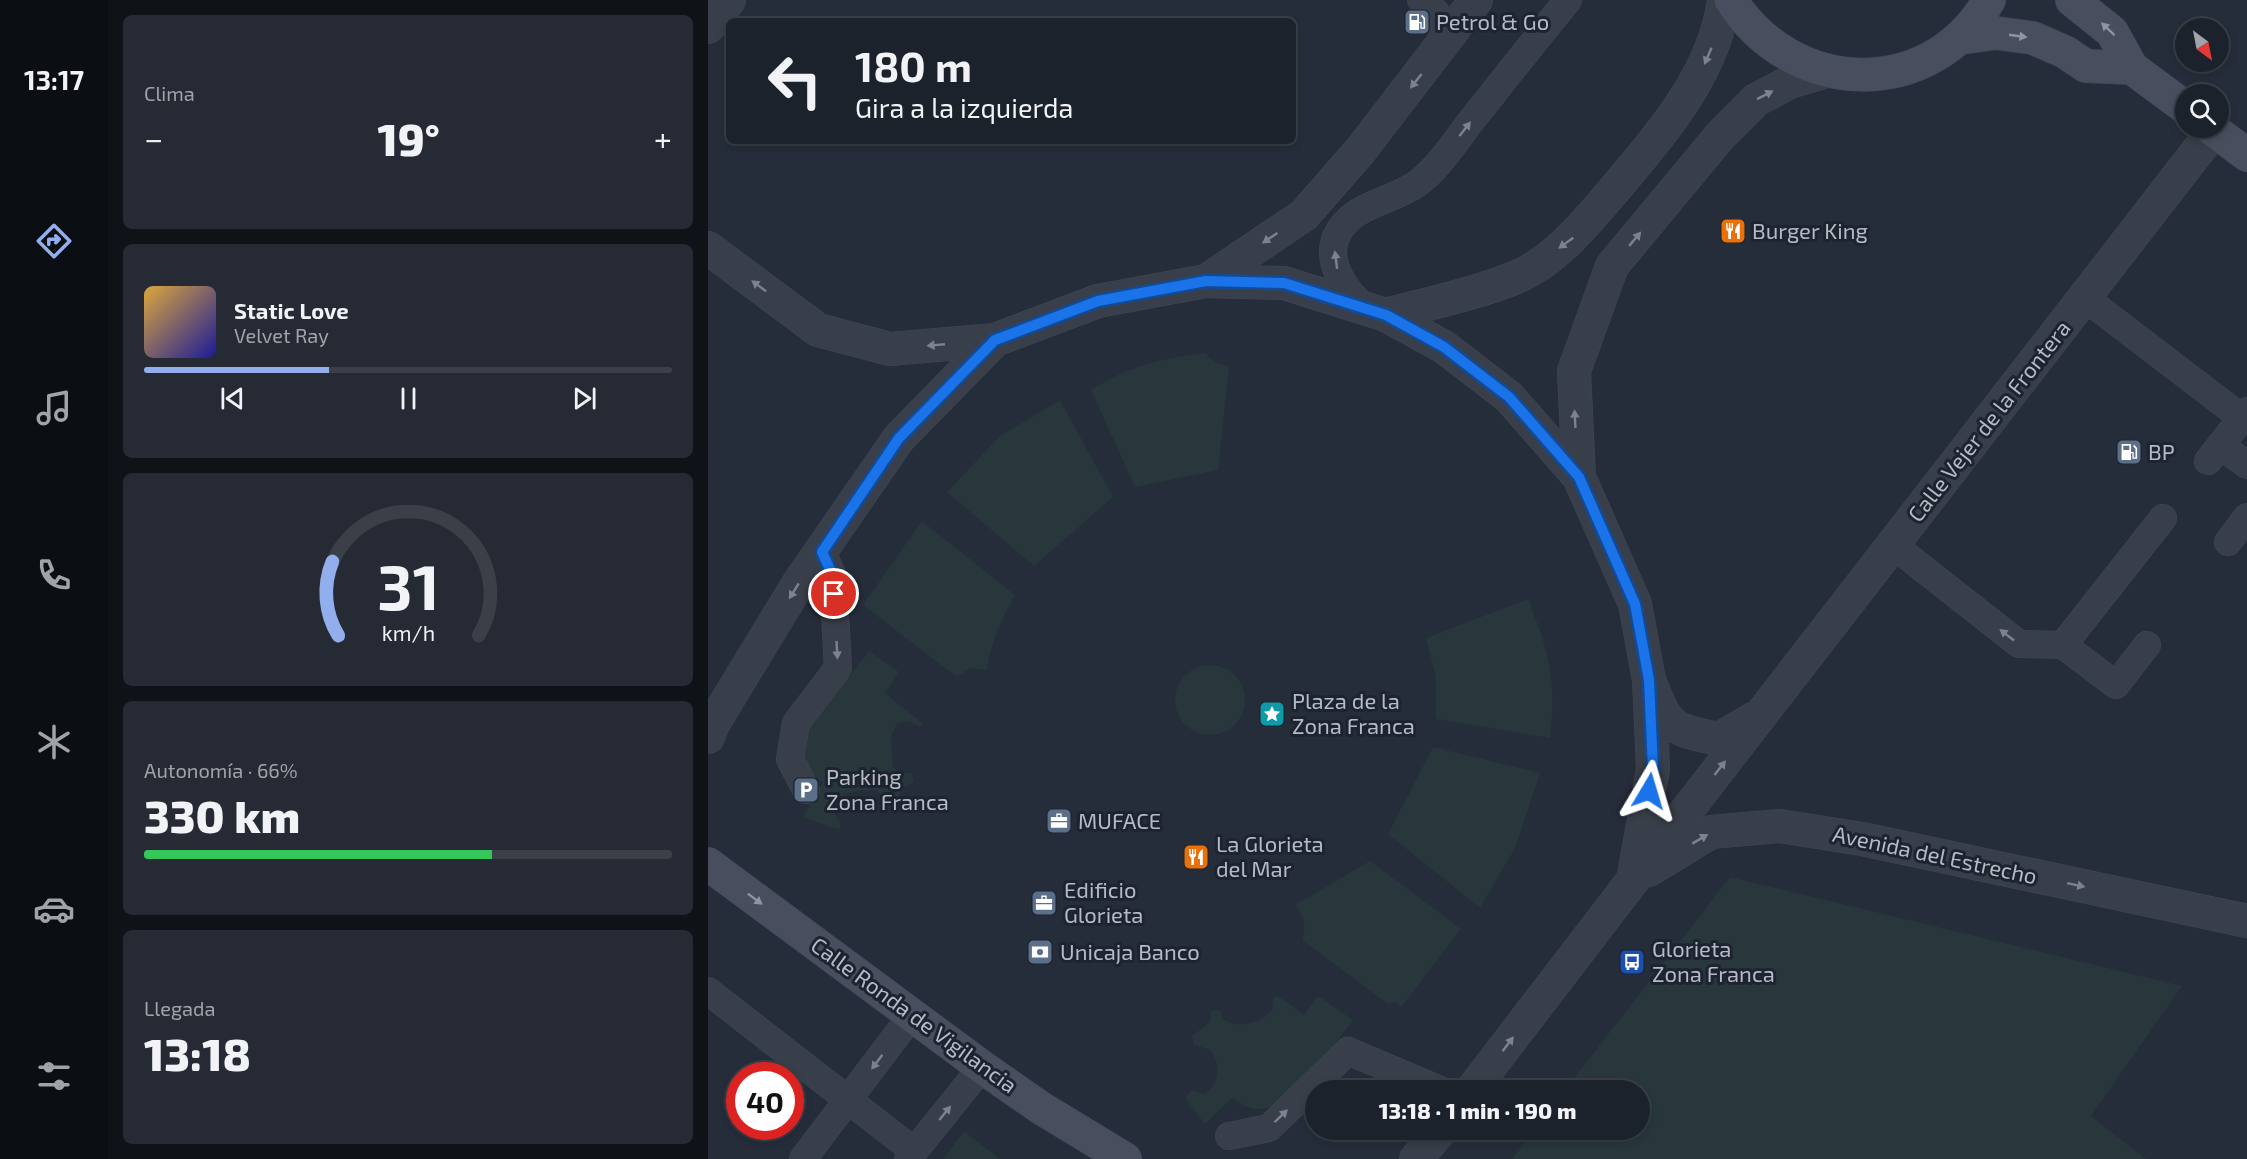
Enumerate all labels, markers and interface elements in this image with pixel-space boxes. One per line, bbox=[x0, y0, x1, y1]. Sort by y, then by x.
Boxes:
fuel station icon: Petrol & Go bbox=[1402, 7, 1432, 37]
place label: Petrol & Go bbox=[1436, 8, 1549, 34]
north arrow bbox=[2175, 18, 2229, 72]
map controls bbox=[2175, 18, 2229, 138]
one-way arrow bbox=[2101, 23, 2115, 37]
one-way arrow bbox=[2008, 31, 2027, 41]
text: 180 m bbox=[855, 40, 972, 90]
icon: left bbox=[756, 42, 834, 120]
one-way arrow bbox=[1703, 47, 1712, 65]
text: 13:17 bbox=[24, 63, 84, 95]
one-way arrow bbox=[1410, 72, 1422, 88]
text: Clima bbox=[144, 81, 195, 105]
button: search bbox=[2175, 84, 2229, 138]
one-way arrow bbox=[1757, 90, 1774, 100]
text: Gira a la izquierda bbox=[855, 91, 1073, 123]
text: 19° bbox=[377, 111, 440, 165]
text: − bbox=[144, 118, 163, 158]
text: + bbox=[654, 118, 672, 158]
one-way arrow bbox=[1458, 122, 1470, 137]
restaurant icon: Burger King bbox=[1718, 216, 1748, 246]
place label: Burger King bbox=[1752, 217, 1868, 243]
icon: directions bbox=[33, 220, 75, 262]
one-way arrow bbox=[1628, 231, 1641, 247]
one-way arrow bbox=[1262, 232, 1278, 243]
one-way arrow bbox=[1558, 237, 1573, 249]
one-way arrow bbox=[1332, 250, 1341, 269]
one-way arrow bbox=[751, 280, 766, 292]
text: Static Love bbox=[234, 297, 349, 323]
street label: Calle Vejer de la Frontera bbox=[1902, 315, 2076, 527]
text: Velvet Ray bbox=[234, 323, 329, 347]
one-way arrow bbox=[927, 340, 946, 350]
icon: previous bbox=[216, 382, 249, 415]
icon: pause bbox=[392, 382, 425, 415]
icon: next bbox=[568, 382, 601, 415]
icon: music bbox=[33, 387, 75, 429]
one-way arrow bbox=[1571, 409, 1580, 428]
fuel station icon: BP bbox=[2114, 437, 2144, 467]
place label: BP bbox=[2148, 438, 2175, 464]
text: 31 bbox=[377, 549, 439, 624]
icon: phone bbox=[33, 554, 75, 596]
pin bbox=[808, 568, 859, 619]
icon: arrive bbox=[817, 577, 850, 610]
one-way arrow bbox=[789, 583, 800, 599]
text: km/h bbox=[381, 621, 435, 646]
one-way arrow bbox=[2000, 629, 2015, 641]
one-way arrow bbox=[832, 640, 841, 659]
place label: Plaza de la Zona Franca bbox=[1292, 687, 1415, 738]
place icon: Plaza de la Zona Franca bbox=[1257, 699, 1287, 729]
icon: climate bbox=[33, 721, 75, 763]
text: Autonomía · 66% bbox=[144, 758, 298, 782]
position arrow bbox=[1617, 759, 1681, 823]
one-way arrow bbox=[1714, 760, 1727, 776]
place label: Parking Zona Franca bbox=[826, 763, 949, 814]
parking icon: Parking Zona Franca bbox=[791, 775, 821, 805]
text: 330 km bbox=[144, 788, 300, 842]
office icon: MUFACE bbox=[1044, 806, 1074, 836]
place label: MUFACE bbox=[1078, 807, 1161, 833]
street label: Avenida del Estrecho bbox=[1831, 820, 2040, 888]
place label: La Glorieta del Mar bbox=[1216, 830, 1324, 881]
one-way arrow bbox=[1692, 833, 1708, 844]
restaurant icon: La Glorieta del Mar bbox=[1181, 842, 1211, 872]
place label: Edificio Glorieta bbox=[1064, 876, 1143, 927]
one-way arrow bbox=[2067, 880, 2085, 890]
icon: car bbox=[33, 888, 75, 930]
office icon: Edificio Glorieta bbox=[1029, 888, 1059, 918]
one-way arrow bbox=[747, 892, 763, 905]
street label: Calle Ronda de Vigilancia bbox=[807, 931, 1022, 1098]
place label: Glorieta Zona Franca bbox=[1652, 935, 1775, 986]
bank icon: Unicaja Banco bbox=[1025, 937, 1055, 967]
place label: Unicaja Banco bbox=[1060, 938, 1200, 965]
bus stop icon: Glorieta Zona Franca bbox=[1617, 947, 1647, 977]
text: Llegada bbox=[144, 996, 215, 1020]
text: 13:18 bbox=[144, 1026, 251, 1080]
one-way arrow bbox=[1501, 1036, 1514, 1052]
one-way arrow bbox=[871, 1053, 883, 1069]
icon: filters bbox=[33, 1055, 75, 1097]
speed limit sign: 40 bbox=[726, 1062, 804, 1140]
text: 13:18 · 1 min · 190 m bbox=[1379, 1097, 1576, 1123]
one-way arrow bbox=[938, 1105, 951, 1121]
one-way arrow bbox=[1274, 1109, 1288, 1123]

